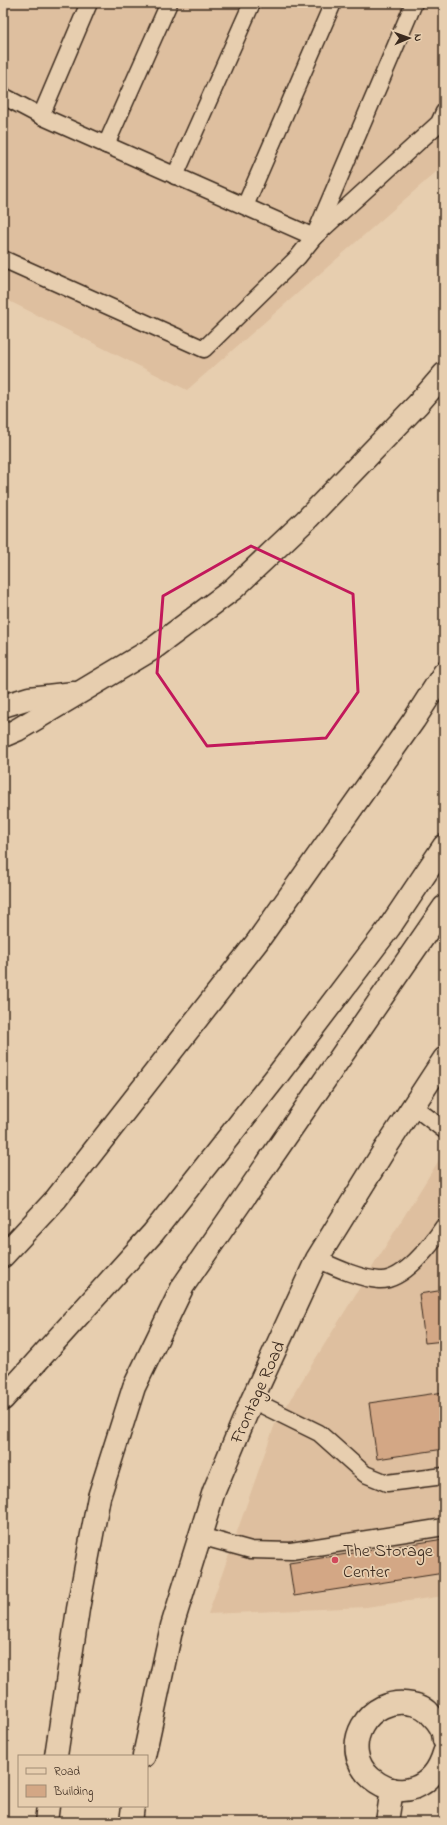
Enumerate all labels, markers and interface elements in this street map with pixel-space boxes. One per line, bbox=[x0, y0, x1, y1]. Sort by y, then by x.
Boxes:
north arrow bbox=[389, 18, 429, 58]
text: N bbox=[410, 34, 426, 42]
street label: Frontage Road bbox=[224, 1337, 294, 1449]
place label: The Storage Center bbox=[343, 1539, 434, 1586]
marker: The Storage Center bbox=[330, 1555, 340, 1565]
legend bbox=[18, 1755, 148, 1807]
text: Road bbox=[54, 1763, 80, 1781]
text: Building bbox=[53, 1783, 93, 1802]

